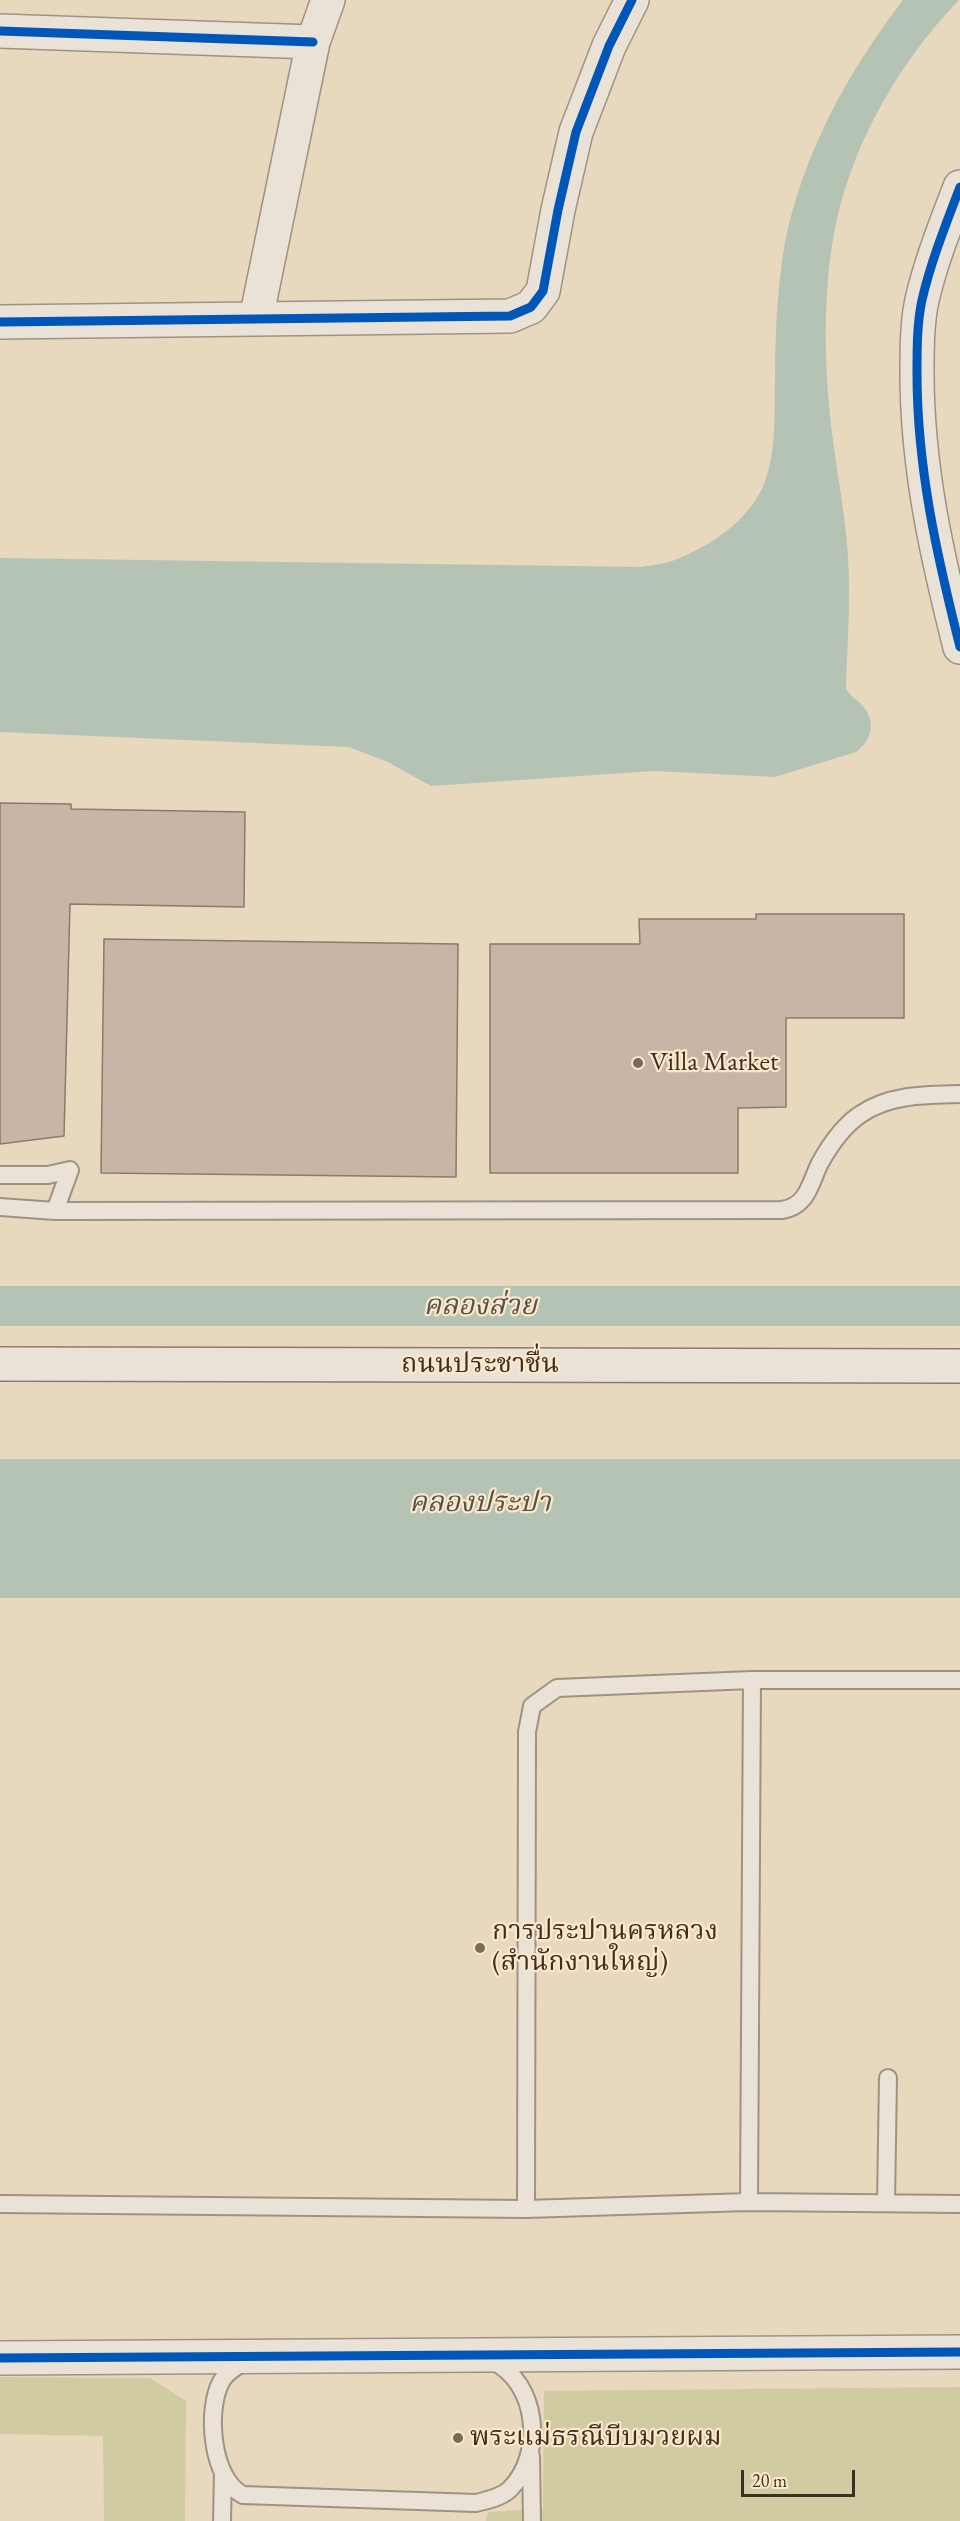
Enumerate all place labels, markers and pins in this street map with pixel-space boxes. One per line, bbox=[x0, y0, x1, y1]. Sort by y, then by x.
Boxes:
place label: Villa Market bbox=[650, 1047, 779, 1079]
marker: Villa Market bbox=[631, 1056, 645, 1070]
place label: การประปานครหลวง (สำนักงานใหญ่) bbox=[492, 1916, 718, 1979]
marker: การประปานครหลวง (สำนักงานใหญ่) bbox=[473, 1941, 487, 1955]
place label: พระแม่ธรณีบีบมวยผม bbox=[470, 2422, 722, 2454]
marker: พระแม่ธรณีบีบมวยผม bbox=[451, 2431, 465, 2445]

